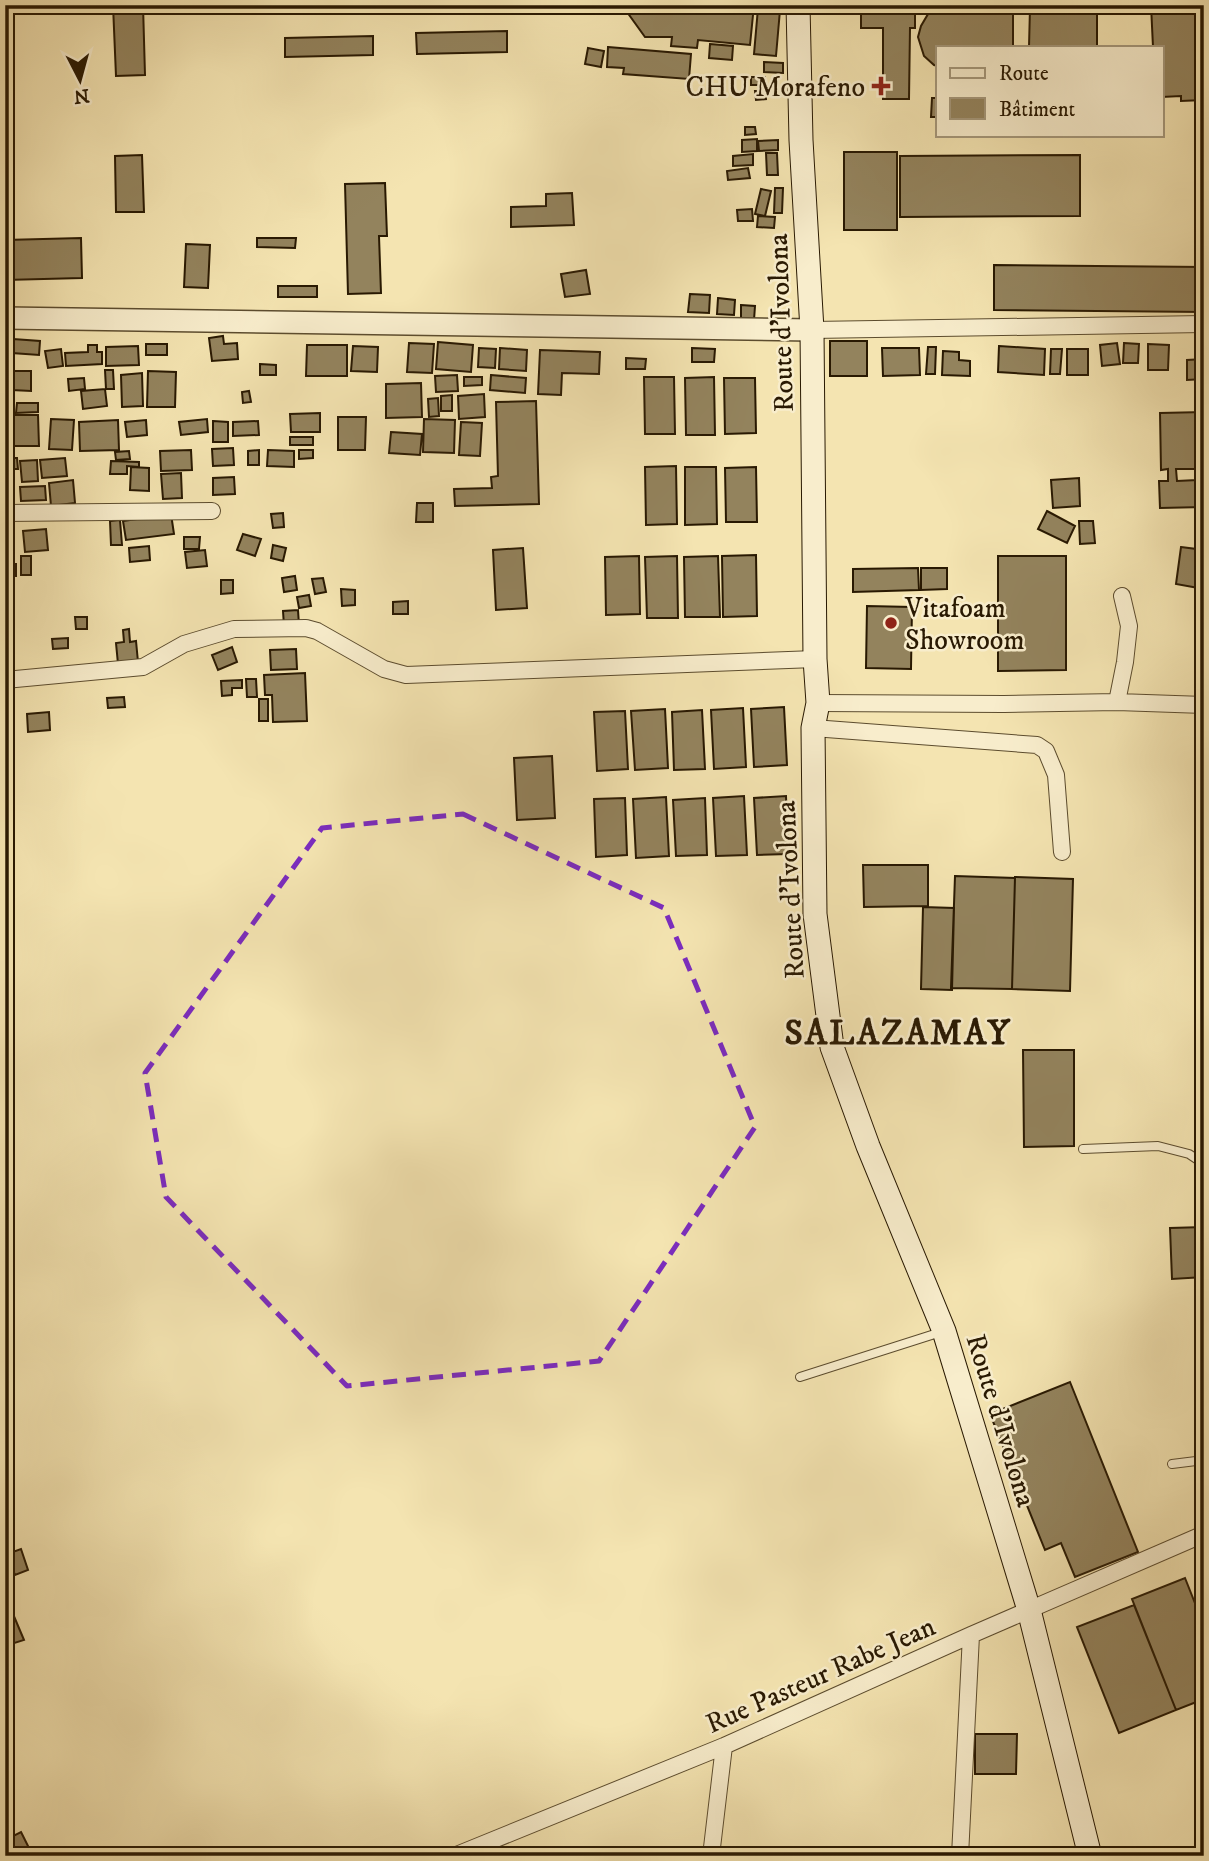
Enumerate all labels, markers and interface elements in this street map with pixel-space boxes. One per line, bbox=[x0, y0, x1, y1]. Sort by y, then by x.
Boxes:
north arrow bbox=[46, 46, 116, 116]
legend bbox=[936, 46, 1164, 136]
text: Route bbox=[999, 61, 1049, 87]
place label: CHU Morafeno bbox=[686, 70, 865, 105]
marker: CHU Morafeno bbox=[871, 76, 891, 96]
text: N bbox=[72, 83, 91, 108]
text: Bâtiment bbox=[999, 97, 1076, 123]
street label: Route d'Ivolona bbox=[761, 233, 802, 413]
place label: Vitafoam Showroom bbox=[904, 591, 1024, 658]
marker: Vitafoam Showroom bbox=[883, 615, 899, 631]
street label: Route d'Ivolona bbox=[768, 800, 813, 980]
district label: SALAZAMAY bbox=[784, 1012, 1012, 1056]
street label: Route d'Ivolona bbox=[958, 1330, 1043, 1511]
street label: Rue Pasteur Rabe Jean bbox=[700, 1609, 941, 1742]

